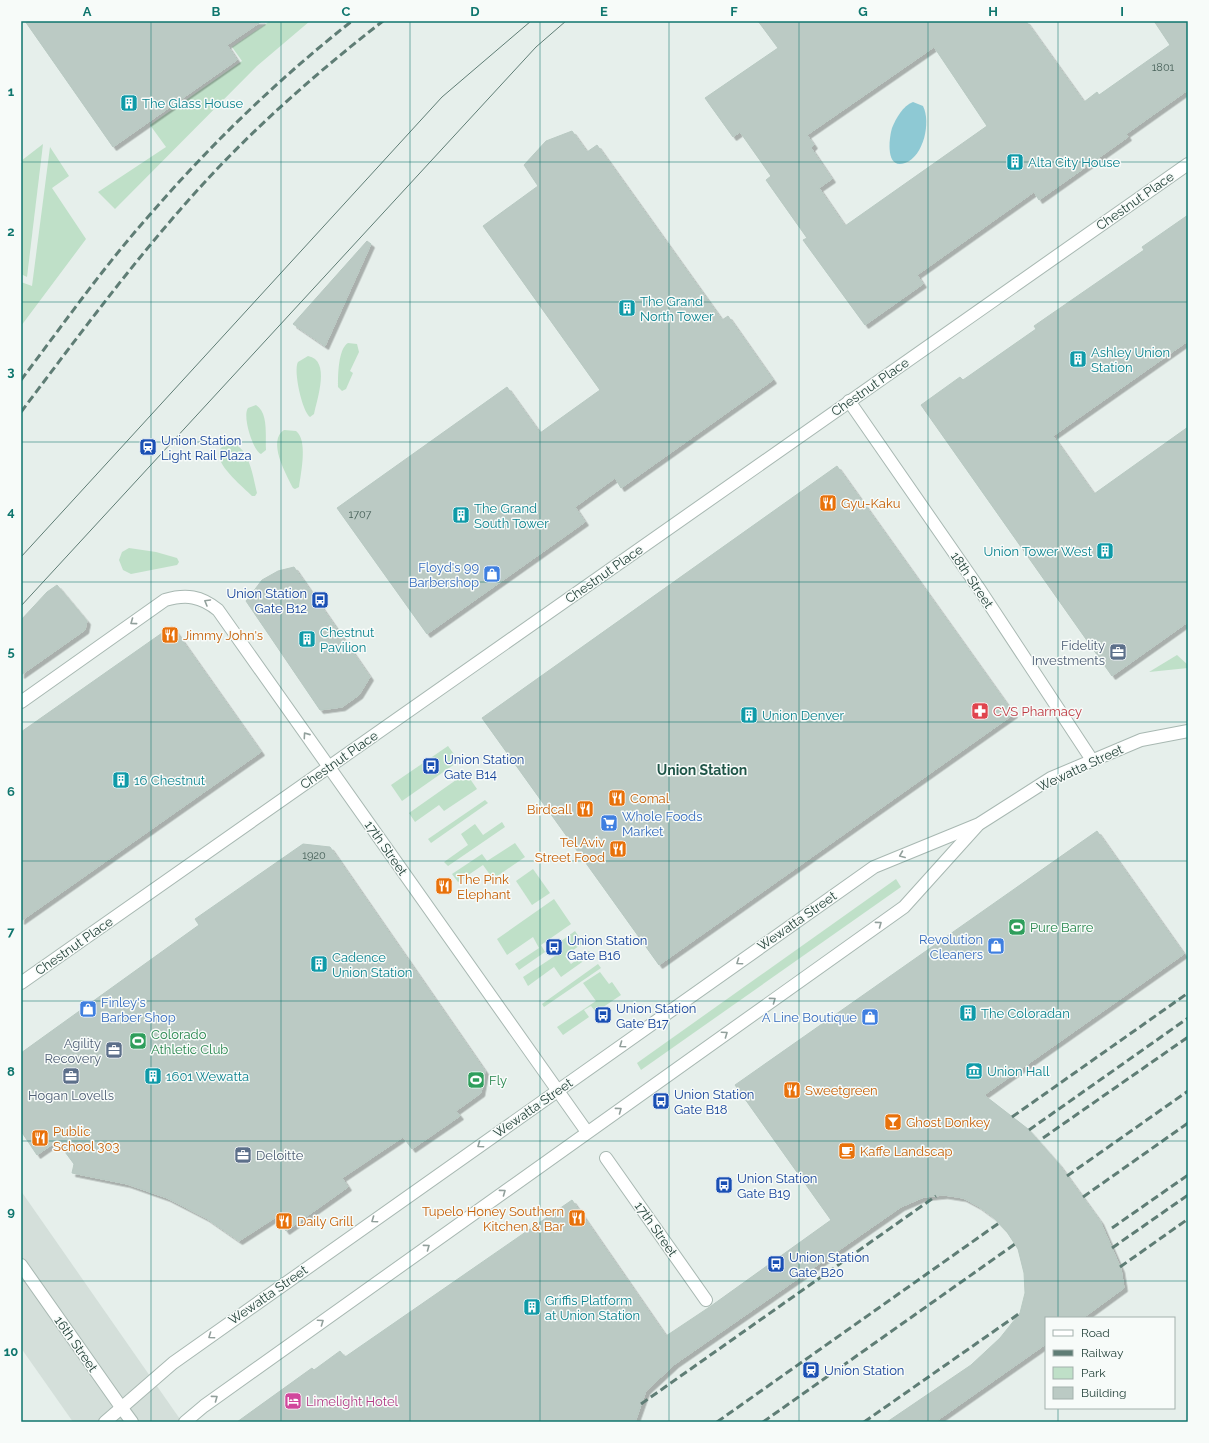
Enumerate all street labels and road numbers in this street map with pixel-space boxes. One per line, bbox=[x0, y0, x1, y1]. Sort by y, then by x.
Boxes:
street label: Chestnut Place bbox=[1093, 169, 1177, 233]
street label: Chestnut Place bbox=[828, 355, 912, 419]
street label: Chestnut Place bbox=[562, 542, 646, 606]
street label: 18th Street bbox=[948, 549, 997, 611]
street label: Chestnut Place bbox=[297, 728, 381, 792]
street label: Wewatta Street bbox=[1035, 741, 1126, 794]
street label: 17th Street bbox=[362, 818, 411, 879]
street label: Wewatta Street bbox=[755, 888, 840, 954]
street label: Chestnut Place bbox=[32, 914, 116, 978]
street label: Wewatta Street bbox=[491, 1075, 576, 1141]
street label: 17th Street bbox=[632, 1199, 681, 1260]
street label: Wewatta Street bbox=[226, 1262, 311, 1328]
street label: 16th Street bbox=[51, 1313, 101, 1375]

